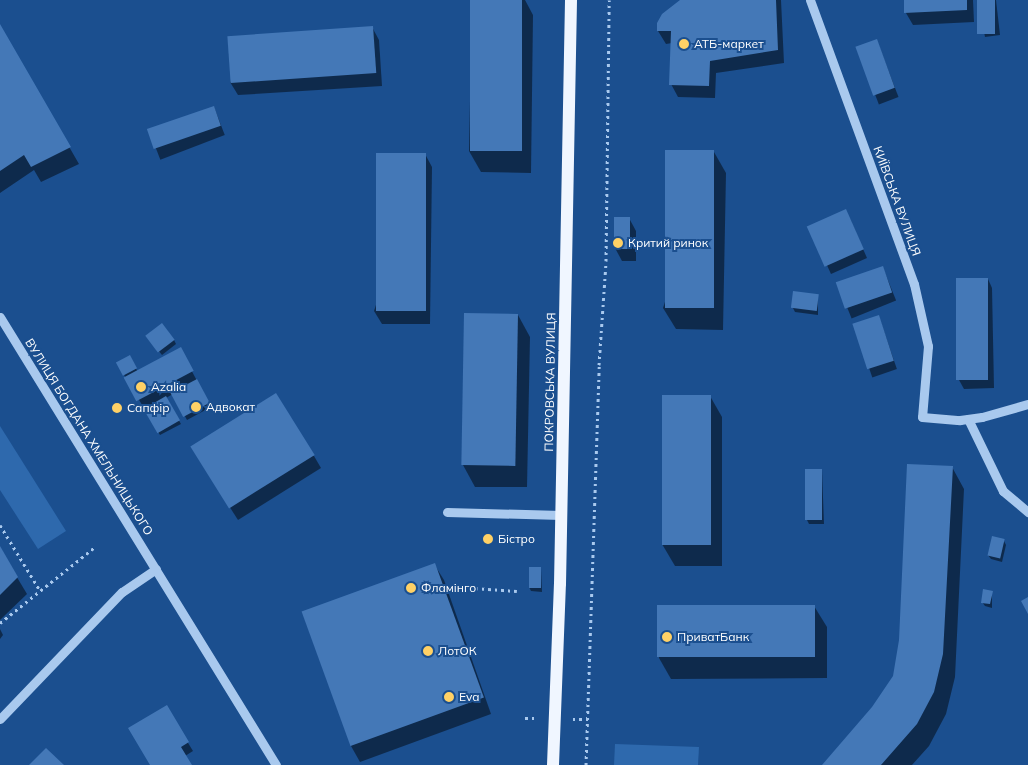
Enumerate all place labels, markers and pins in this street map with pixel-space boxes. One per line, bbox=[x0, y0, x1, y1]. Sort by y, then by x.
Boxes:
place label: АТБ-маркет bbox=[694, 37, 764, 51]
marker: АТБ-маркет bbox=[678, 38, 690, 50]
place label: Критий ринок bbox=[628, 236, 708, 250]
marker: Критий ринок bbox=[612, 237, 624, 249]
place label: Azalia bbox=[151, 380, 186, 394]
marker: Azalia bbox=[135, 381, 147, 393]
place label: Адвокат bbox=[206, 400, 255, 414]
place label: Сапфір bbox=[127, 401, 170, 415]
marker: Адвокат bbox=[190, 401, 202, 413]
marker: Сапфір bbox=[111, 402, 123, 414]
place label: Бістро bbox=[498, 532, 535, 546]
marker: Бістро bbox=[482, 533, 494, 545]
place label: Фламінго bbox=[421, 581, 476, 595]
marker: Фламінго bbox=[405, 582, 417, 594]
place label: ПриватБанк bbox=[677, 630, 749, 644]
marker: ПриватБанк bbox=[661, 631, 673, 643]
place label: ЛотОК bbox=[438, 644, 477, 658]
marker: ЛотОК bbox=[422, 645, 434, 657]
place label: Eva bbox=[459, 690, 479, 704]
marker: Eva bbox=[443, 691, 455, 703]

